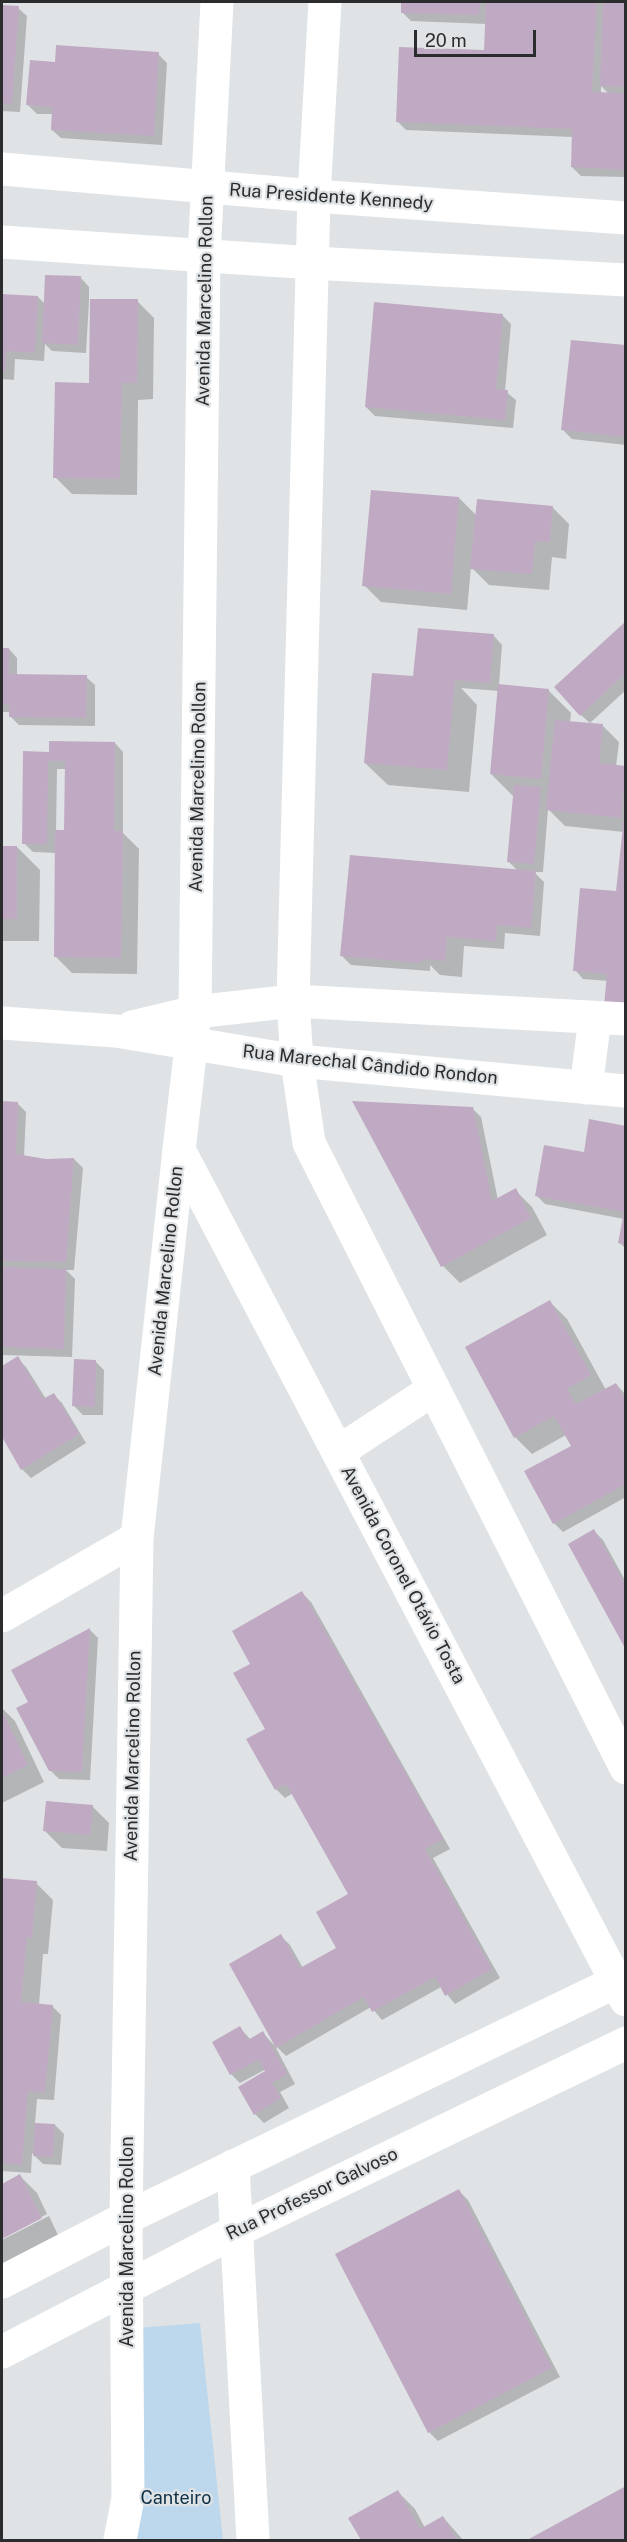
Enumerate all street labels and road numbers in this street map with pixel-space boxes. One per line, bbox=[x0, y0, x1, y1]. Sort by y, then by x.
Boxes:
street label: Rua Presidente Kennedy bbox=[228, 179, 434, 215]
street label: Avenida Marcelino Rollon bbox=[192, 195, 218, 407]
street label: Avenida Marcelino Rollon bbox=[185, 681, 211, 893]
street label: Rua Marechal Cândido Rondon bbox=[241, 1041, 499, 1089]
street label: Avenida Marcelino Rollon bbox=[144, 1165, 188, 1377]
street label: Avenida Coronel Otávio Tosta bbox=[336, 1462, 470, 1688]
street label: Avenida Marcelino Rollon bbox=[120, 1650, 146, 1862]
street label: Avenida Marcelino Rollon bbox=[116, 2136, 138, 2348]
street label: Rua Professor Galvoso bbox=[223, 2143, 401, 2245]

